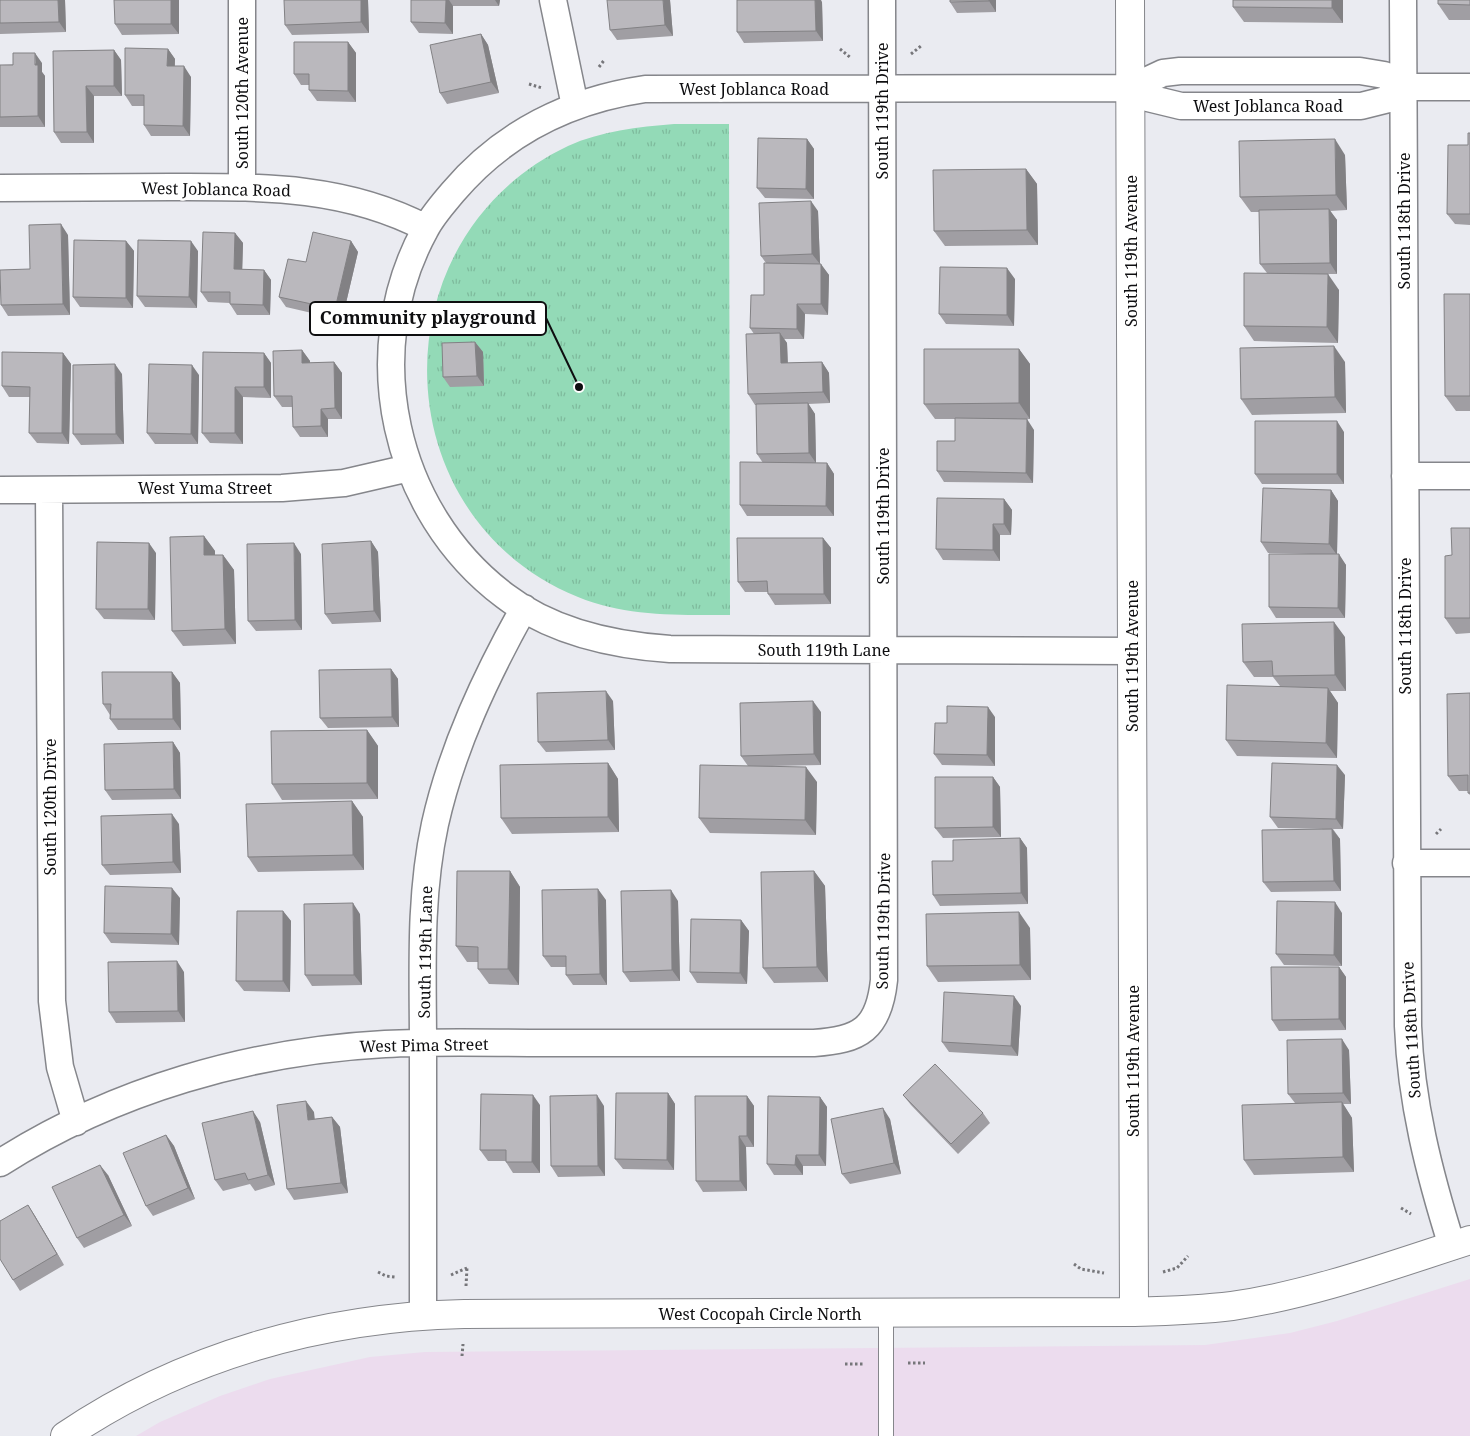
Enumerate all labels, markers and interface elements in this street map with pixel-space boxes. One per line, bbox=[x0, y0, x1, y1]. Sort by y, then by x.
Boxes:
street label: South 120th Avenue bbox=[231, 17, 253, 169]
street label: South 119th Drive bbox=[871, 43, 893, 179]
street label: West Joblanca Road bbox=[679, 78, 829, 100]
street label: West Joblanca Road bbox=[1193, 95, 1343, 117]
street label: South 118th Drive bbox=[1393, 153, 1415, 289]
street label: South 119th Avenue bbox=[1120, 175, 1142, 327]
street label: West Joblanca Road bbox=[141, 177, 291, 201]
callout: Community playground bbox=[310, 302, 546, 335]
text: Community playground bbox=[320, 305, 536, 329]
street label: South 119th Drive bbox=[872, 448, 894, 584]
street label: West Yuma Street bbox=[138, 477, 273, 499]
street label: South 118th Drive bbox=[1394, 558, 1416, 694]
street label: South 119th Avenue bbox=[1121, 580, 1143, 732]
street label: South 119th Lane bbox=[758, 639, 890, 661]
street label: South 120th Drive bbox=[39, 739, 61, 875]
street label: South 119th Drive bbox=[871, 852, 895, 990]
street label: South 119th Lane bbox=[413, 885, 437, 1019]
street label: South 118th Drive bbox=[1396, 961, 1426, 1099]
street label: South 119th Avenue bbox=[1122, 985, 1144, 1137]
street label: West Pima Street bbox=[359, 1033, 489, 1057]
street label: West Cocopah Circle North bbox=[658, 1303, 862, 1325]

